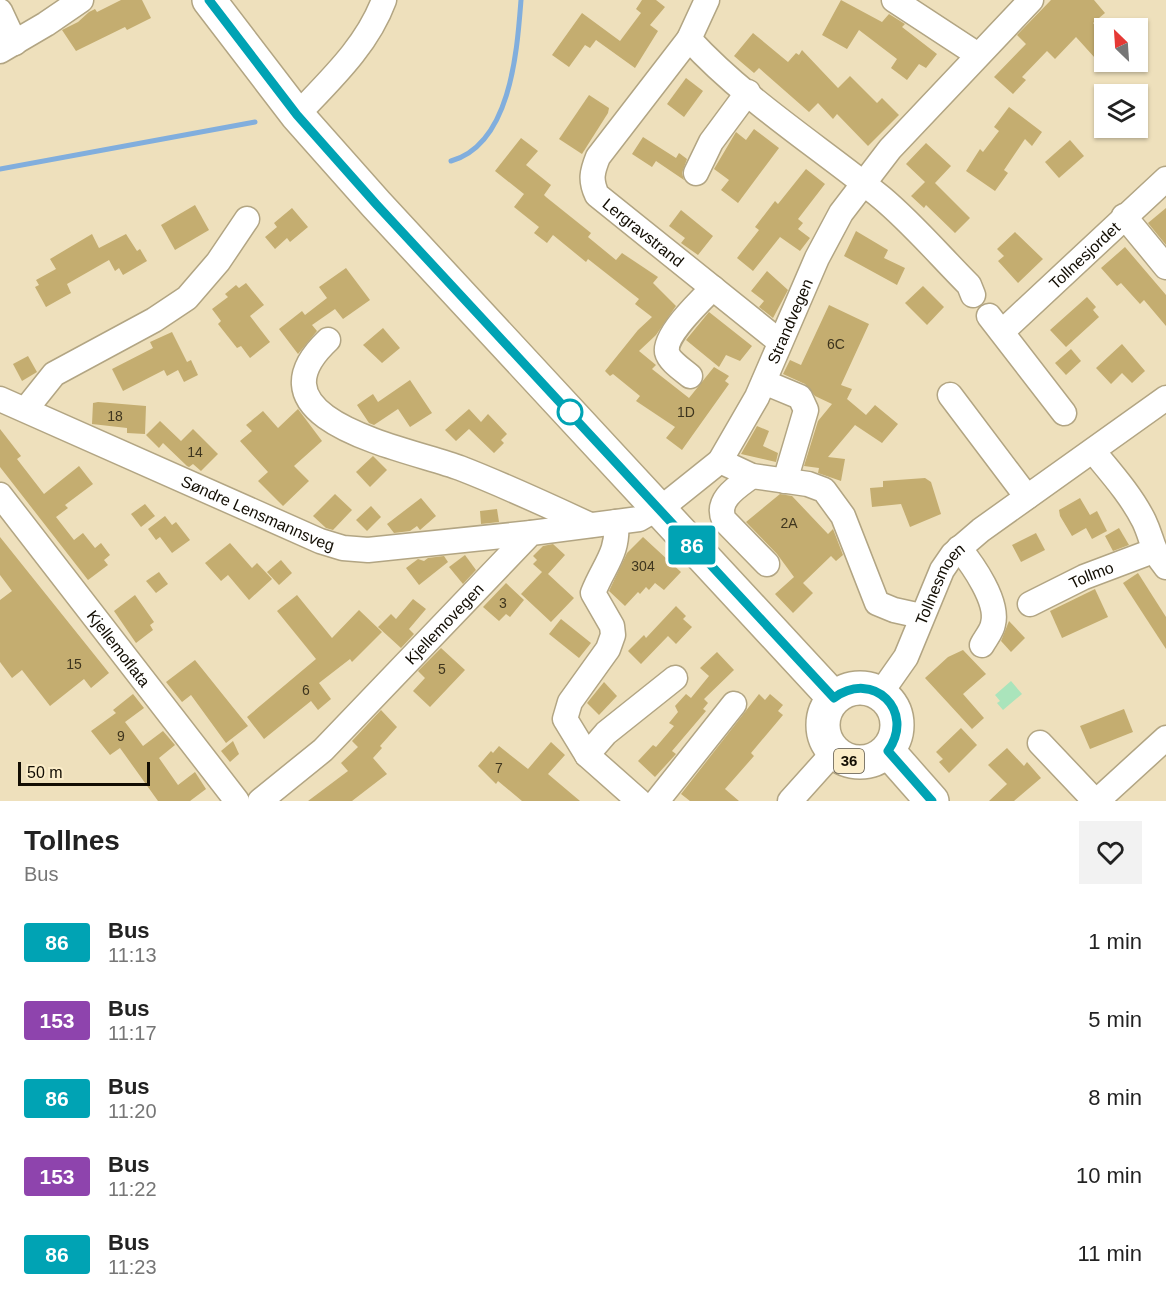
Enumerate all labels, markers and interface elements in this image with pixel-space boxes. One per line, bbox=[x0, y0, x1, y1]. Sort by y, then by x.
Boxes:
north arrow bbox=[1094, 18, 1148, 72]
map controls bbox=[1094, 18, 1148, 138]
button: layers bbox=[1094, 84, 1148, 138]
street label: Lergravstrand bbox=[599, 195, 687, 270]
street label: Tollnesjordet bbox=[1046, 218, 1124, 293]
street label: Strandvegen bbox=[764, 276, 816, 366]
house number: 6C bbox=[827, 336, 845, 352]
unlabelled marker bbox=[557, 399, 583, 425]
house number: 1D bbox=[677, 404, 695, 420]
house number: 18 bbox=[107, 408, 123, 424]
house number: 14 bbox=[187, 444, 203, 460]
street label: Søndre Lensmannsveg bbox=[178, 472, 336, 554]
house number: 2A bbox=[780, 515, 798, 531]
line badge: 86 bbox=[665, 526, 719, 564]
text: 86 bbox=[680, 534, 704, 557]
street label: Tollnesmoen bbox=[912, 540, 968, 627]
house number: 304 bbox=[631, 558, 655, 574]
street label: Tollmo bbox=[1067, 559, 1116, 592]
street label: Kjellemovegen bbox=[402, 580, 487, 668]
house number: 3 bbox=[499, 595, 507, 611]
street label: Kjellemoflata bbox=[84, 607, 153, 690]
house number: 15 bbox=[66, 656, 82, 672]
house number: 5 bbox=[438, 661, 446, 677]
house number: 6 bbox=[302, 682, 310, 698]
house number: 9 bbox=[117, 728, 125, 744]
road number: 36 bbox=[834, 749, 864, 773]
scale bar bbox=[18, 759, 150, 786]
house number: 7 bbox=[495, 760, 503, 776]
text: 50 m bbox=[27, 764, 63, 781]
button: heart bbox=[1079, 821, 1142, 884]
text: Tollnes bbox=[24, 825, 120, 856]
text: Bus bbox=[24, 863, 58, 885]
text: Bus bbox=[108, 918, 150, 943]
text: 1 min bbox=[1088, 929, 1142, 954]
text: 86 bbox=[45, 931, 69, 954]
text: 11:13 bbox=[108, 944, 157, 966]
text: Bus bbox=[108, 996, 150, 1021]
text: 5 min bbox=[1088, 1007, 1142, 1032]
text: 153 bbox=[39, 1009, 75, 1032]
text: 11:17 bbox=[108, 1022, 157, 1044]
text: Bus bbox=[108, 1074, 150, 1099]
text: 8 min bbox=[1088, 1085, 1142, 1110]
text: 86 bbox=[45, 1087, 69, 1110]
text: 11:20 bbox=[108, 1100, 157, 1122]
text: Bus bbox=[108, 1152, 150, 1177]
text: 10 min bbox=[1076, 1163, 1142, 1188]
text: 153 bbox=[39, 1165, 75, 1188]
text: 11:22 bbox=[108, 1178, 157, 1200]
text: Bus bbox=[108, 1230, 150, 1255]
text: 11 min bbox=[1078, 1241, 1142, 1266]
text: 86 bbox=[45, 1243, 69, 1266]
text: 11:23 bbox=[108, 1256, 157, 1278]

